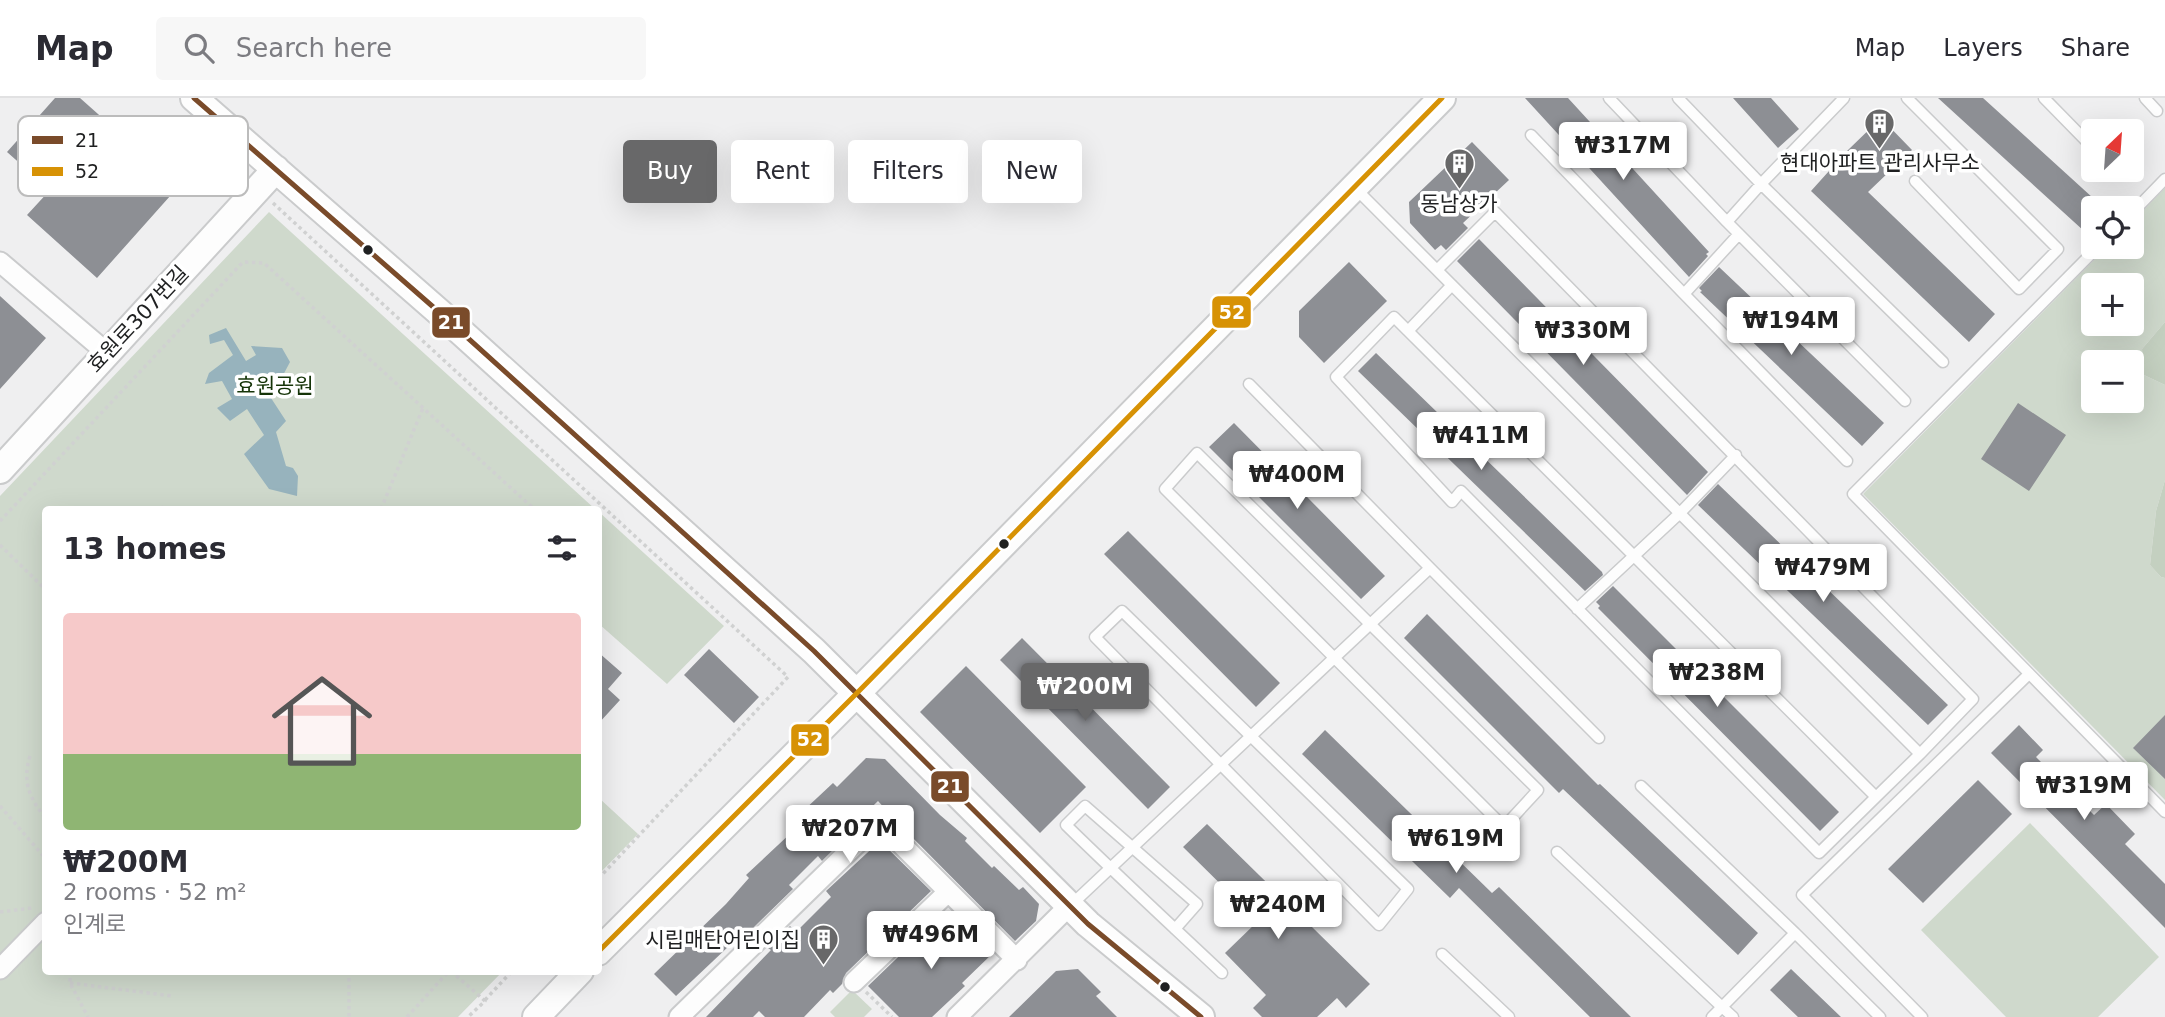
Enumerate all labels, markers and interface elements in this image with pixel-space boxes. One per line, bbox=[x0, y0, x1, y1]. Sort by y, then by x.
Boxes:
search box bbox=[156, 17, 646, 80]
text: Map bbox=[35, 29, 114, 68]
icon: search bbox=[180, 29, 218, 67]
text: Search here bbox=[236, 33, 392, 63]
text: Map bbox=[1855, 34, 1905, 62]
text: Layers bbox=[1943, 34, 2023, 62]
text: Share bbox=[2061, 34, 2130, 62]
building icon: 현대아파트 관리사무소 bbox=[1863, 106, 1897, 150]
legend bbox=[18, 116, 248, 196]
north arrow bbox=[2081, 119, 2144, 182]
map controls bbox=[2081, 119, 2144, 413]
pin: ₩317M bbox=[1574, 122, 1672, 182]
text: 21 bbox=[75, 129, 99, 151]
text: ₩317M bbox=[1575, 132, 1671, 158]
chip: Buy bbox=[623, 140, 717, 203]
chip: Rent bbox=[731, 140, 834, 203]
chip: Filters bbox=[848, 140, 968, 203]
chip: New bbox=[982, 140, 1082, 203]
building icon: 동남상가 bbox=[1442, 147, 1476, 191]
place label: 현대아파트 관리사무소 bbox=[1780, 151, 1980, 175]
text: 52 bbox=[75, 160, 99, 182]
place label: 동남상가 bbox=[1420, 192, 1498, 216]
button: locate bbox=[2081, 196, 2144, 259]
unlabelled marker bbox=[361, 243, 375, 257]
street label: 효원로307번길 bbox=[83, 261, 193, 377]
button: + bbox=[2081, 273, 2144, 336]
line badge: 52 bbox=[1211, 295, 1252, 329]
pin: ₩194M bbox=[1742, 298, 1840, 357]
text: 52 bbox=[1219, 301, 1245, 323]
line badge: 21 bbox=[431, 306, 471, 339]
text: ₩194M bbox=[1743, 307, 1839, 333]
pin: ₩330M bbox=[1534, 308, 1632, 367]
text: 21 bbox=[438, 311, 464, 333]
text: ₩330M bbox=[1535, 317, 1631, 343]
button: − bbox=[2081, 350, 2144, 413]
park label: 효원공원 bbox=[236, 374, 314, 398]
pin: ₩411M bbox=[1432, 412, 1530, 472]
text: ₩411M bbox=[1433, 422, 1529, 448]
pin: ₩400M bbox=[1248, 452, 1346, 511]
text: ₩400M bbox=[1249, 461, 1345, 487]
icon: filters bbox=[543, 529, 581, 567]
text: 13 homes bbox=[63, 531, 227, 566]
unlabelled marker bbox=[997, 537, 1011, 551]
pin: ₩479M bbox=[1774, 545, 1872, 604]
text: ₩479M bbox=[1775, 554, 1871, 580]
pin: ₩238M bbox=[1668, 650, 1766, 709]
icon: home bbox=[259, 658, 385, 784]
text: ₩238M bbox=[1669, 659, 1765, 685]
pin: ₩200M bbox=[1036, 664, 1134, 723]
text: ₩200M bbox=[1037, 673, 1133, 699]
line badge: 52 bbox=[790, 723, 830, 757]
text: 52 bbox=[797, 728, 823, 750]
pin: ₩319M bbox=[2035, 762, 2133, 822]
line badge: 21 bbox=[930, 770, 970, 803]
text: ₩319M bbox=[2036, 772, 2132, 798]
text: 21 bbox=[937, 775, 963, 797]
pin: ₩207M bbox=[801, 806, 899, 865]
text: ₩207M bbox=[802, 815, 898, 841]
pin: ₩619M bbox=[1407, 816, 1505, 875]
text: ₩619M bbox=[1408, 825, 1504, 851]
text: ₩200M bbox=[63, 844, 189, 879]
text: 2 rooms · 52 m² bbox=[63, 879, 247, 905]
pin: ₩240M bbox=[1229, 882, 1327, 941]
text: ₩240M bbox=[1230, 891, 1326, 917]
text: 인계로 bbox=[63, 911, 126, 937]
pin: ₩496M bbox=[882, 912, 980, 971]
text: ₩496M bbox=[883, 921, 979, 947]
building icon: 시립매탄어린이집 bbox=[806, 923, 840, 967]
place label: 시립매탄어린이집 bbox=[645, 928, 800, 952]
unlabelled marker bbox=[1158, 980, 1172, 994]

